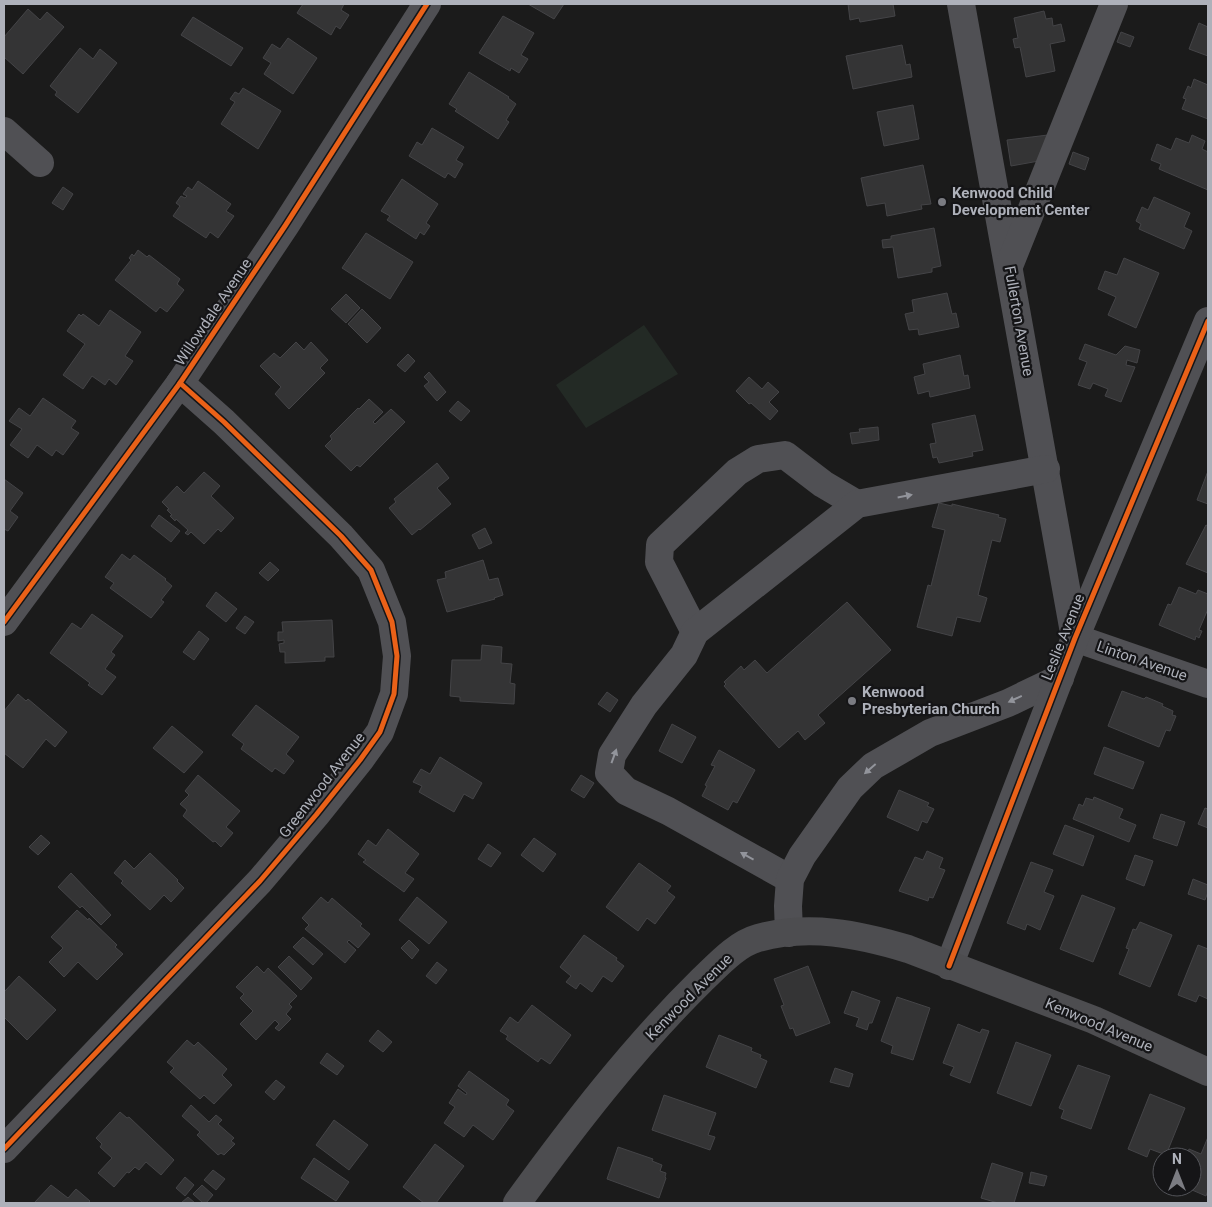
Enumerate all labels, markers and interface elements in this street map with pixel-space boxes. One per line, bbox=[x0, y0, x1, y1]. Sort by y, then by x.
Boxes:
place label: Kenwood Child Development Center bbox=[952, 184, 1090, 219]
marker: Kenwood Child Development Center bbox=[936, 196, 948, 208]
street label: Willowdale Avenue bbox=[171, 255, 255, 369]
street label: Fullerton Avenue bbox=[1000, 265, 1038, 377]
one-way arrow bbox=[897, 491, 913, 499]
street label: Leslie Avenue bbox=[1037, 591, 1089, 683]
street label: Linton Avenue bbox=[1094, 637, 1190, 685]
place label: Kenwood Presbyterian Church bbox=[862, 683, 1000, 718]
marker: Kenwood Presbyterian Church bbox=[846, 695, 858, 707]
one-way arrow bbox=[1008, 695, 1023, 703]
street label: Greenwood Avenue bbox=[275, 729, 369, 841]
one-way arrow bbox=[610, 748, 618, 763]
one-way arrow bbox=[864, 763, 876, 775]
one-way arrow bbox=[740, 852, 755, 860]
street label: Kenwood Avenue bbox=[642, 950, 736, 1044]
street label: Kenwood Avenue bbox=[1043, 994, 1156, 1056]
north arrow bbox=[1152, 1147, 1202, 1197]
text: N bbox=[1172, 1151, 1182, 1167]

